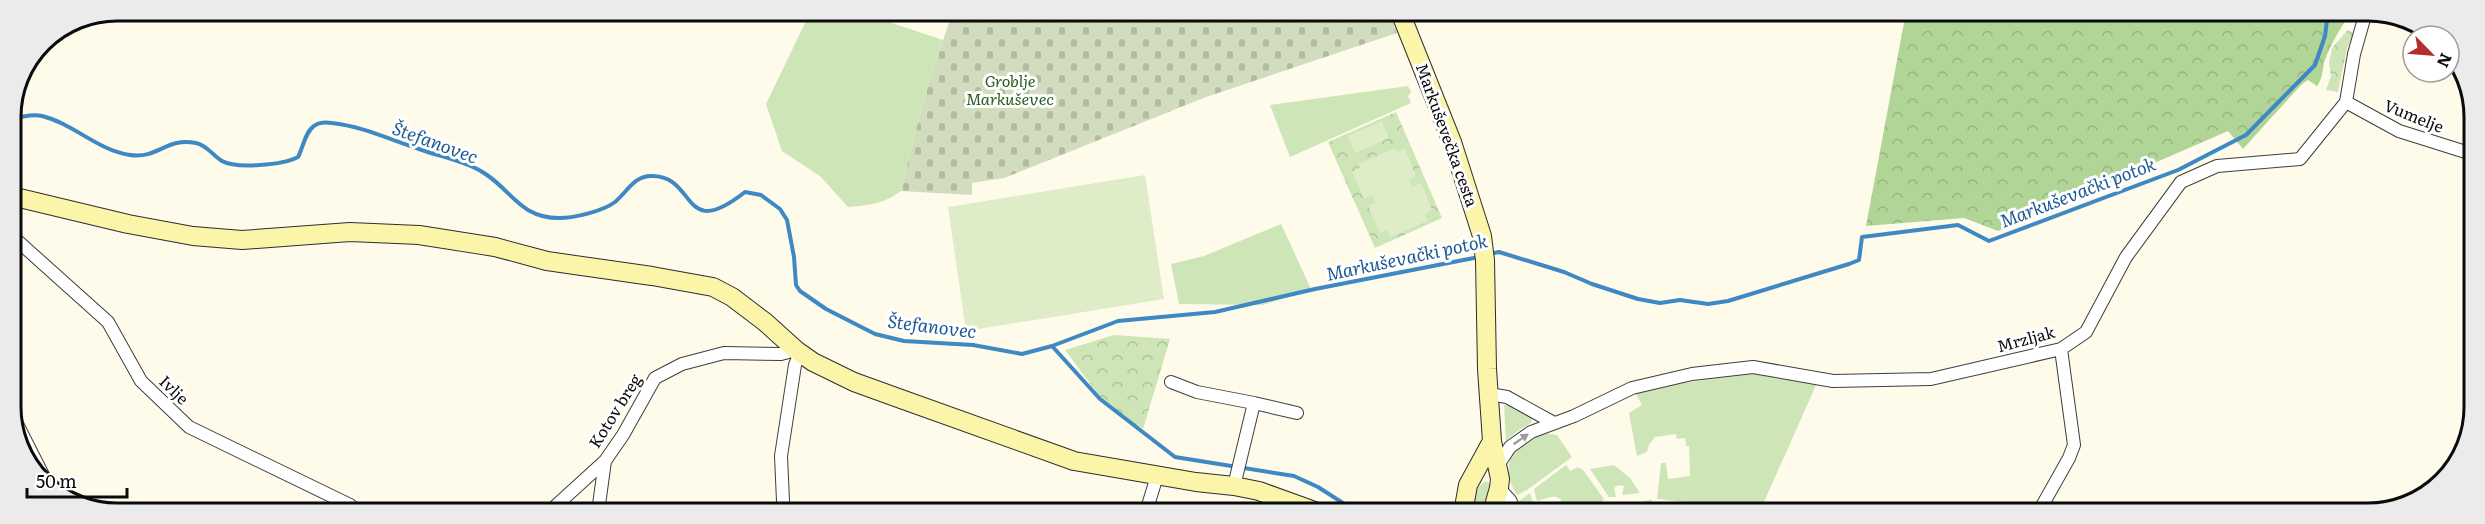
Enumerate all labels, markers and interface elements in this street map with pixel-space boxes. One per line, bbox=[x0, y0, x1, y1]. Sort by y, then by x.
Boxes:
north arrow bbox=[2401, 24, 2461, 84]
text: N bbox=[2432, 50, 2459, 72]
street label: Markuševečka cesta bbox=[1411, 59, 1485, 210]
park label: Groblje Markuševec bbox=[966, 68, 1054, 110]
street label: Vumelje bbox=[2381, 92, 2448, 138]
water label: Štefanovec bbox=[389, 114, 482, 170]
water label: Markuševački potok bbox=[1996, 149, 2159, 234]
water label: Markuševački potok bbox=[1323, 226, 1490, 287]
water label: Štefanovec bbox=[886, 307, 978, 344]
street label: Mrzljak bbox=[1994, 319, 2058, 357]
street label: Ivlje bbox=[154, 369, 195, 409]
street label: Kotov breg bbox=[582, 369, 646, 452]
one-way arrow bbox=[1512, 433, 1528, 445]
scale bar bbox=[27, 461, 128, 499]
text: 50 m bbox=[36, 467, 77, 494]

